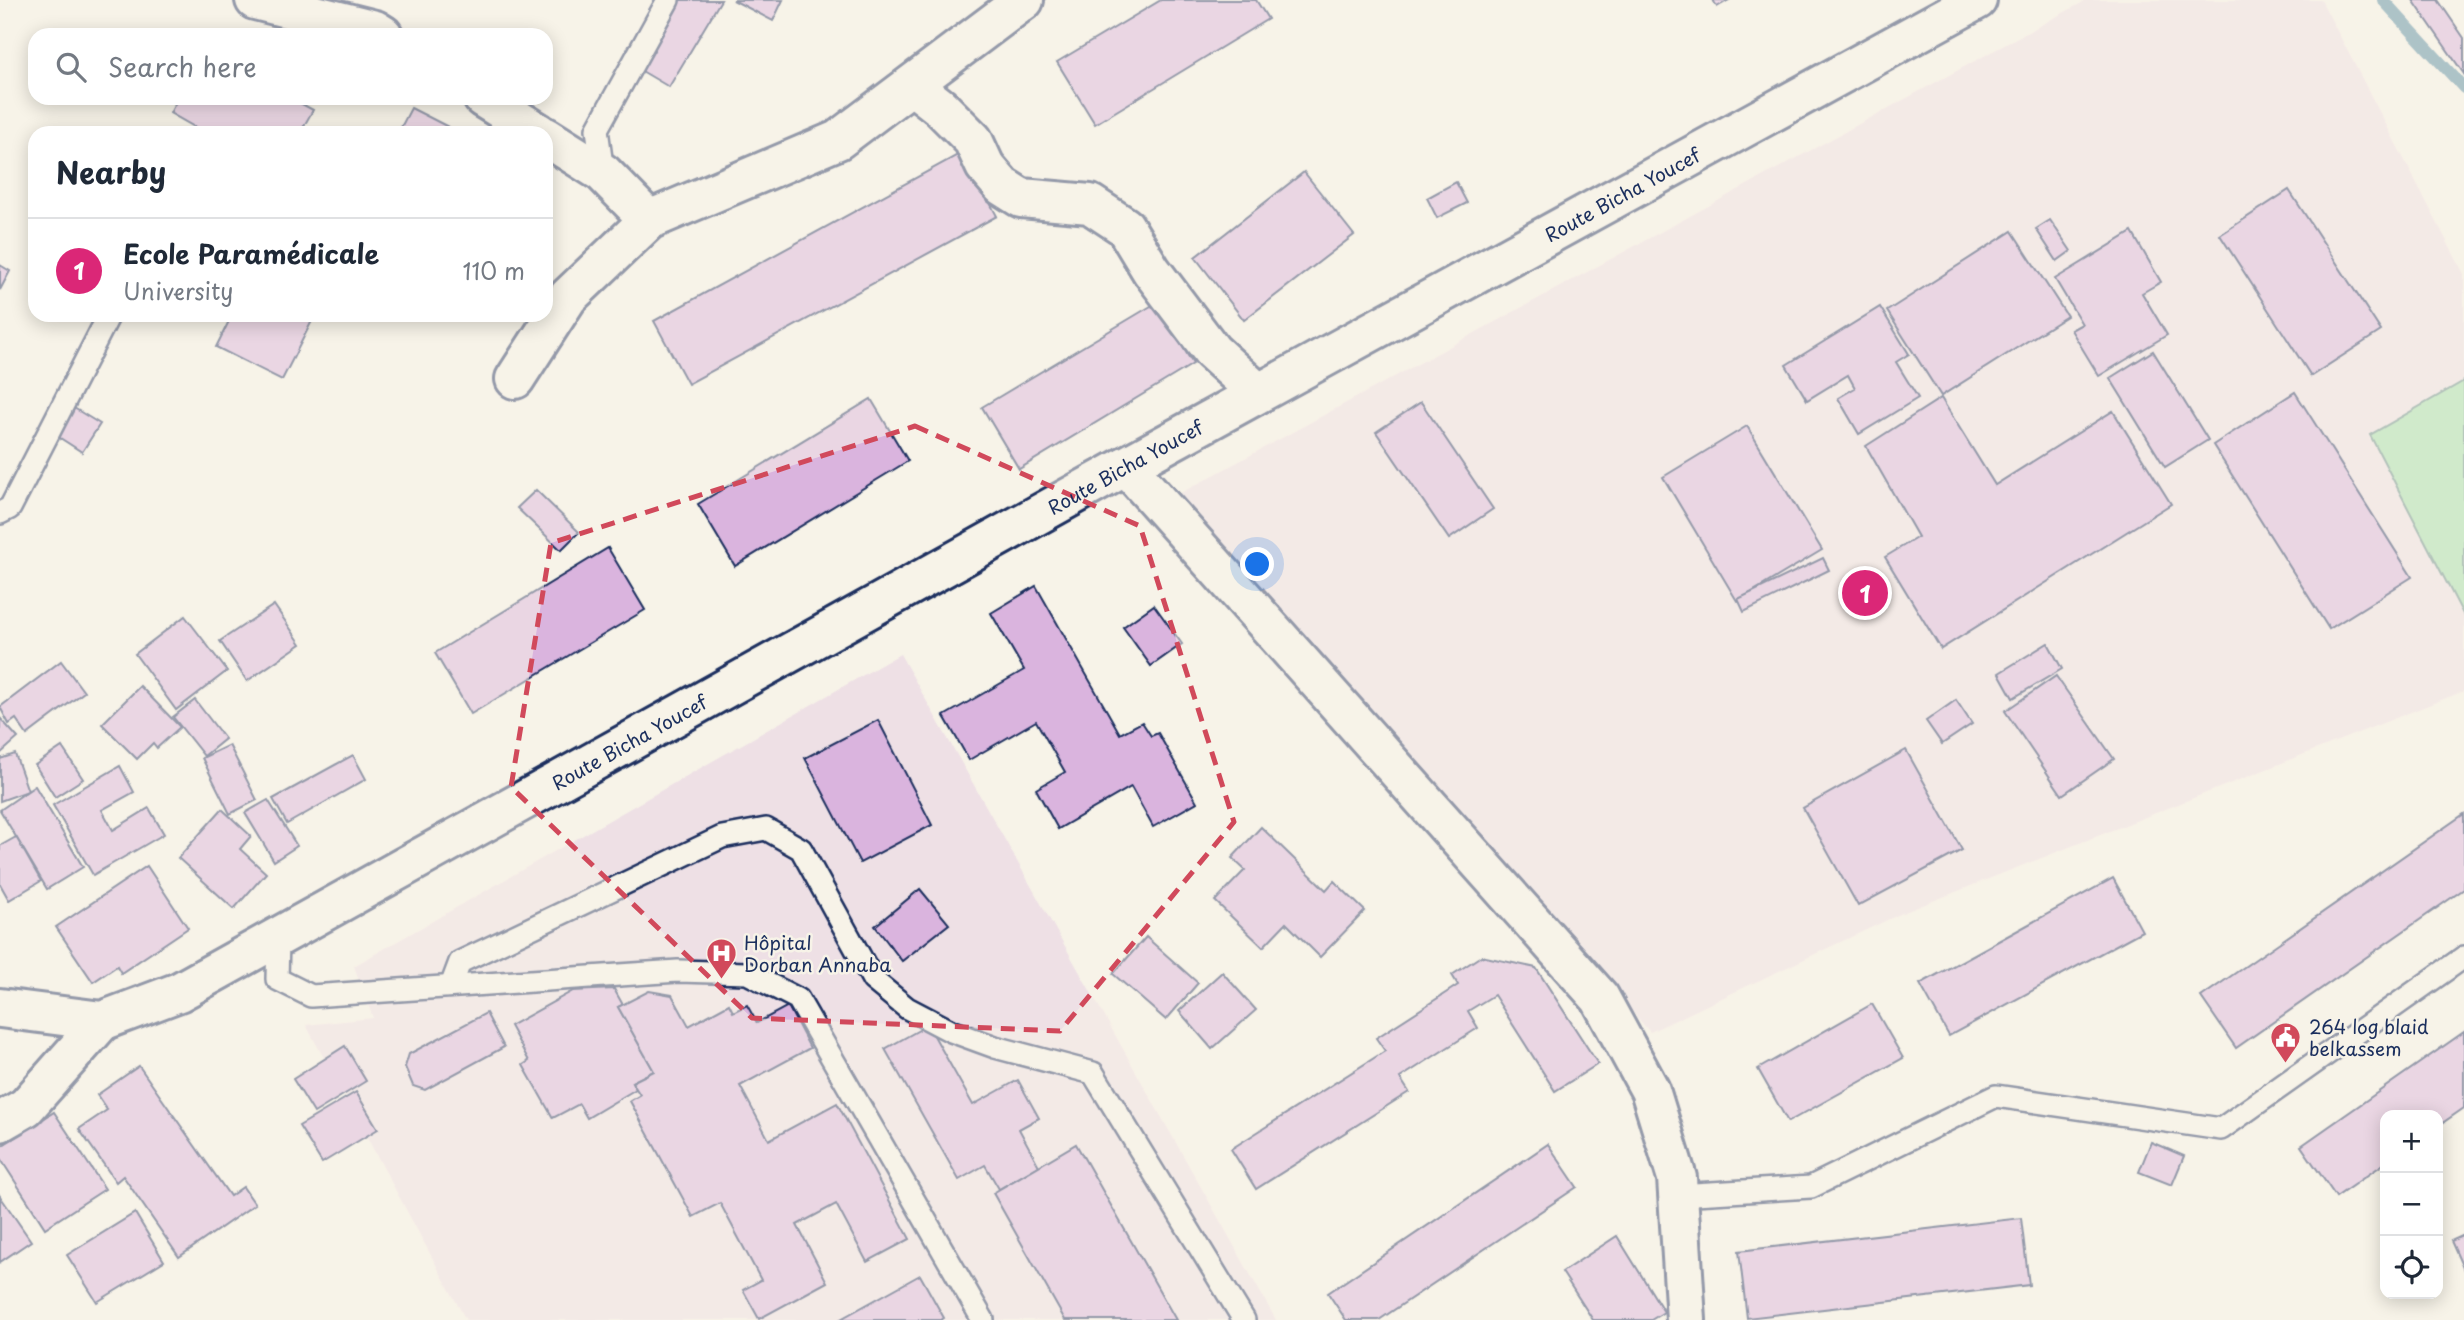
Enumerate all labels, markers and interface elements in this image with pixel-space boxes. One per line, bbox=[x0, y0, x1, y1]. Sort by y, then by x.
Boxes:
search box bbox=[28, 28, 553, 105]
text: Search here bbox=[108, 47, 257, 86]
icon: search bbox=[52, 48, 90, 86]
street label: Route Bicha Youcef bbox=[1539, 140, 1706, 248]
text: Nearby bbox=[56, 149, 166, 194]
text: Ecole Paramédicale bbox=[123, 234, 379, 273]
text: 1 bbox=[74, 253, 85, 288]
text: 110 m bbox=[463, 253, 525, 288]
text: University bbox=[123, 273, 233, 308]
street label: Route Bicha Youcef bbox=[1042, 412, 1209, 521]
your location bbox=[1240, 547, 1274, 581]
pin: 1 bbox=[1842, 567, 1888, 619]
street label: Route Bicha Youcef bbox=[546, 687, 713, 796]
place label: Hôpital Dorban Annaba bbox=[744, 928, 891, 978]
hospital icon: Hôpital Dorban Annaba bbox=[704, 936, 738, 980]
place label: 264 log blaid belkassem bbox=[2309, 1012, 2429, 1062]
public building icon: 264 log blaid belkassem bbox=[2269, 1020, 2303, 1064]
map controls bbox=[2380, 1110, 2443, 1299]
button: + bbox=[2380, 1110, 2443, 1173]
button: − bbox=[2380, 1173, 2443, 1236]
button: locate bbox=[2380, 1236, 2443, 1299]

